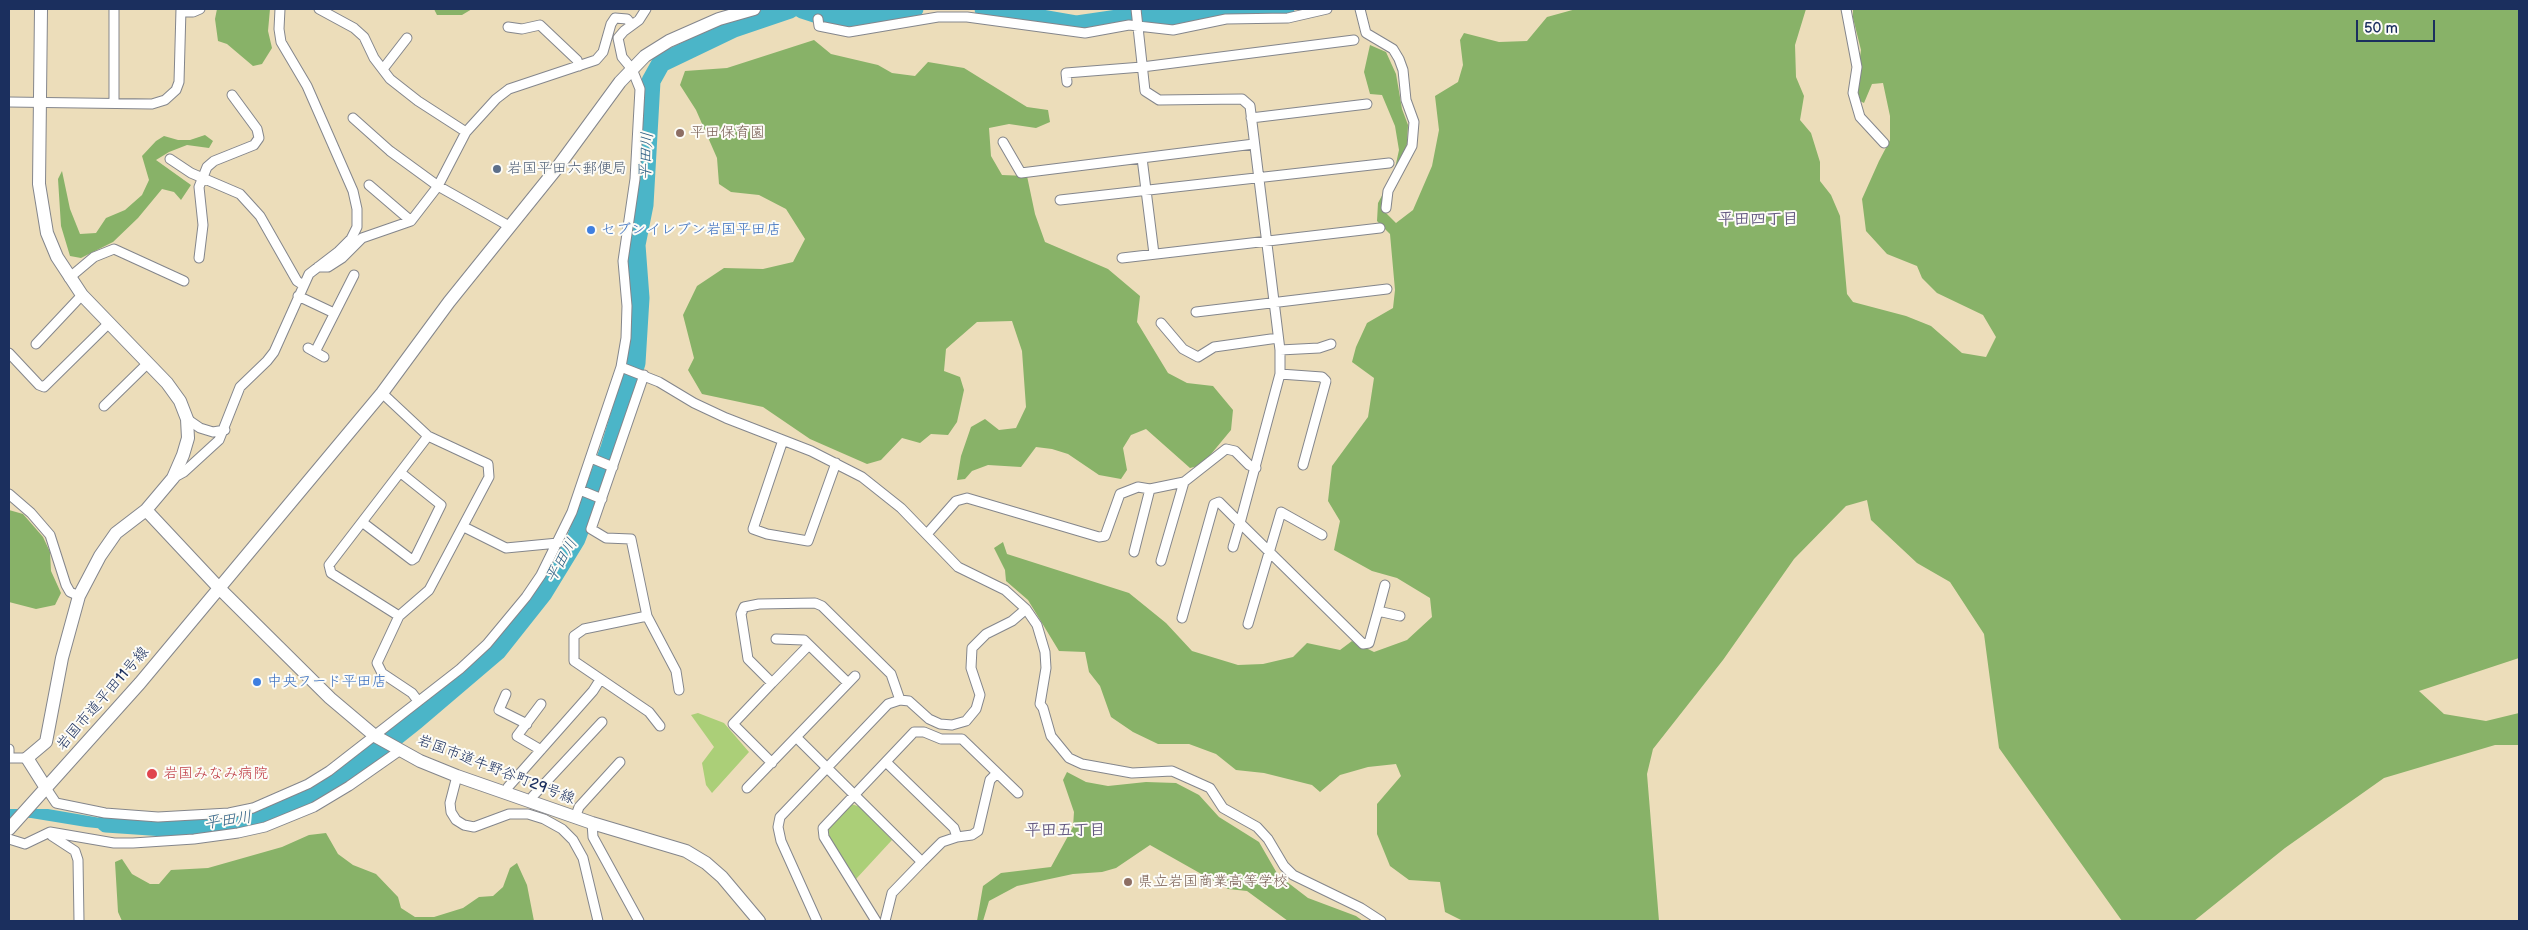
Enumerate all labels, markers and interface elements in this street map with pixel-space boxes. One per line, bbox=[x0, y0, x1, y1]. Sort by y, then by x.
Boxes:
scale bar bbox=[2358, 10, 2437, 42]
text: 50 m bbox=[2364, 19, 2398, 38]
place label: 平田保育園 bbox=[690, 124, 765, 142]
marker: 平田保育園 bbox=[674, 127, 686, 139]
water label: 平田川 bbox=[636, 132, 658, 180]
place label: 岩国平田六郵便局 bbox=[507, 160, 627, 178]
marker: 岩国平田六郵便局 bbox=[491, 163, 503, 175]
district label: 平田四丁目 bbox=[1718, 210, 1798, 230]
place label: セブンイレブン岩国平田店 bbox=[601, 221, 781, 239]
marker: セブンイレブン岩国平田店 bbox=[585, 224, 597, 236]
water label: 平田川 bbox=[542, 535, 582, 587]
street label: 岩国市道平田11号線 bbox=[53, 643, 153, 755]
place label: 中央フード平田店 bbox=[267, 673, 387, 691]
marker: 中央フード平田店 bbox=[251, 676, 263, 688]
street label: 岩国市道牛野谷町29号線 bbox=[415, 732, 577, 808]
place label: 岩国みなみ病院 bbox=[163, 765, 268, 783]
marker: 岩国みなみ病院 bbox=[145, 767, 159, 781]
water label: 平田川 bbox=[203, 808, 253, 834]
district label: 平田五丁目 bbox=[1025, 821, 1105, 841]
place label: 県立岩国商業高等学校 bbox=[1138, 873, 1288, 891]
marker: 県立岩国商業高等学校 bbox=[1122, 876, 1134, 888]

